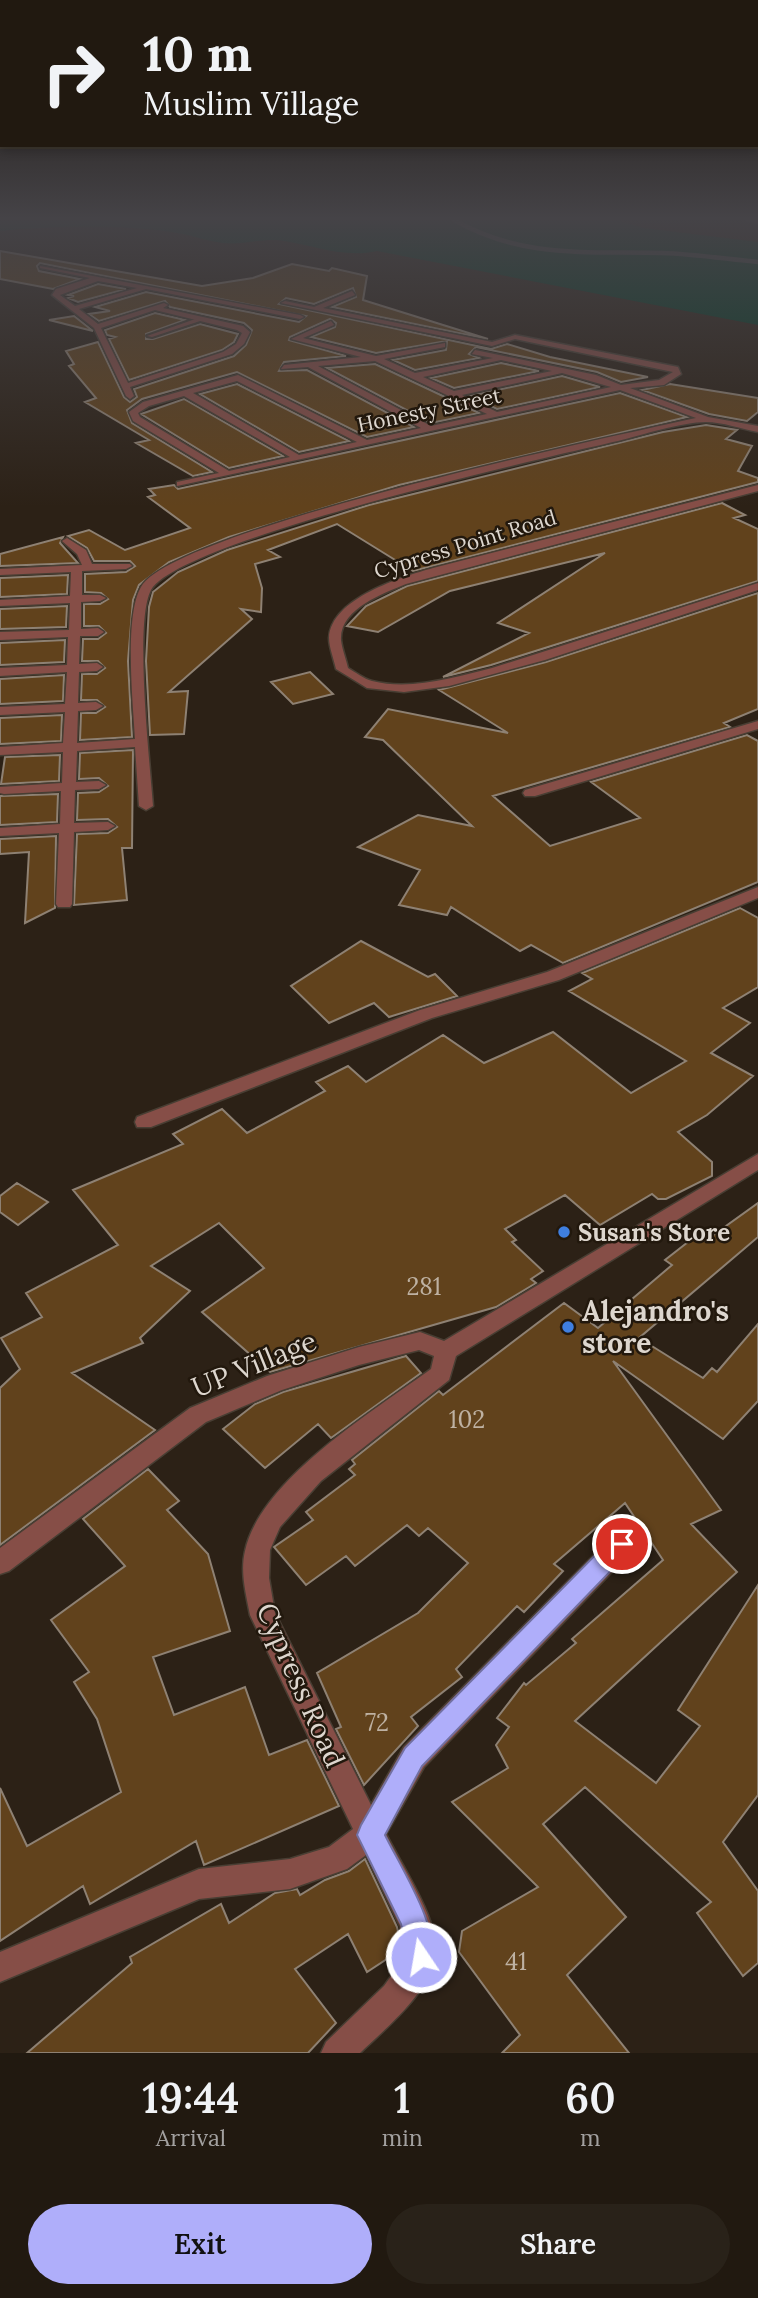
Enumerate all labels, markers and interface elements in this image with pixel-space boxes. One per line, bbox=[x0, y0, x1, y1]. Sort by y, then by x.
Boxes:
text: 10 m bbox=[143, 22, 252, 84]
icon: right bbox=[28, 28, 119, 119]
text: Muslim Village bbox=[143, 83, 359, 124]
street label: Honesty Street bbox=[355, 381, 504, 438]
street label: Cypress Point Road bbox=[371, 503, 559, 585]
place label: Susan's Store bbox=[578, 1217, 730, 1248]
marker: Susan's Store bbox=[556, 1224, 572, 1240]
house number: 281 bbox=[406, 1271, 442, 1302]
place label: Alejandro's store bbox=[582, 1293, 729, 1361]
marker: Alejandro's store bbox=[560, 1319, 576, 1335]
street label: UP Village bbox=[186, 1323, 322, 1405]
house number: 102 bbox=[449, 1404, 485, 1435]
pin bbox=[592, 1514, 652, 1574]
icon: arrive bbox=[603, 1525, 641, 1563]
street label: Cypress Road bbox=[249, 1597, 353, 1773]
house number: 72 bbox=[365, 1707, 389, 1738]
position arrow bbox=[384, 1920, 458, 1994]
house number: 41 bbox=[505, 1946, 527, 1977]
text: 19:44 bbox=[142, 2071, 240, 2125]
text: 1 bbox=[394, 2071, 411, 2125]
text: 60 bbox=[565, 2071, 616, 2125]
text: Arrival bbox=[156, 2123, 226, 2152]
text: min bbox=[382, 2123, 423, 2152]
text: m bbox=[580, 2123, 601, 2152]
button: Exit bbox=[28, 2204, 372, 2284]
button: Share bbox=[386, 2204, 730, 2284]

